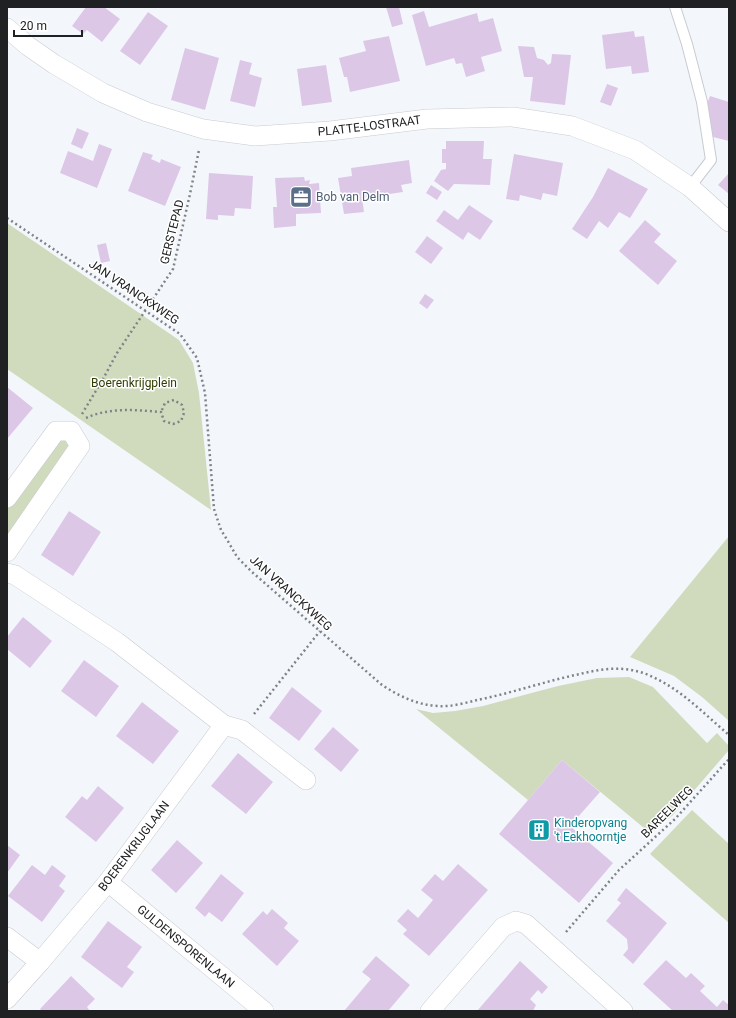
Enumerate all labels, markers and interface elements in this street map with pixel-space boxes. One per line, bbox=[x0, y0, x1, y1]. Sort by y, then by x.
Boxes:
scale bar bbox=[14, 12, 82, 38]
text: 20 m bbox=[20, 19, 47, 33]
street label: PLATTE-LOSTRAAT bbox=[317, 113, 422, 139]
office icon: Bob van Delm bbox=[288, 184, 314, 210]
place label: Bob van Delm bbox=[316, 190, 390, 204]
street label: GERSTEPAD bbox=[157, 198, 187, 266]
street label: JAN VRANCKXWEG bbox=[86, 257, 182, 327]
park label: Boerenkrijgplein bbox=[91, 376, 177, 390]
street label: JAN VRANCKXWEG bbox=[247, 552, 335, 634]
street label: BAREELWEG bbox=[638, 783, 696, 841]
street label: BOERENKRIJGLAAN bbox=[96, 798, 172, 894]
place label: Kinderopvang 't Eekhoorntje bbox=[554, 816, 627, 844]
building icon: Kinderopvang 't Eekhoorntje bbox=[526, 817, 552, 843]
street label: GULDENSPORENLAAN bbox=[134, 902, 237, 991]

